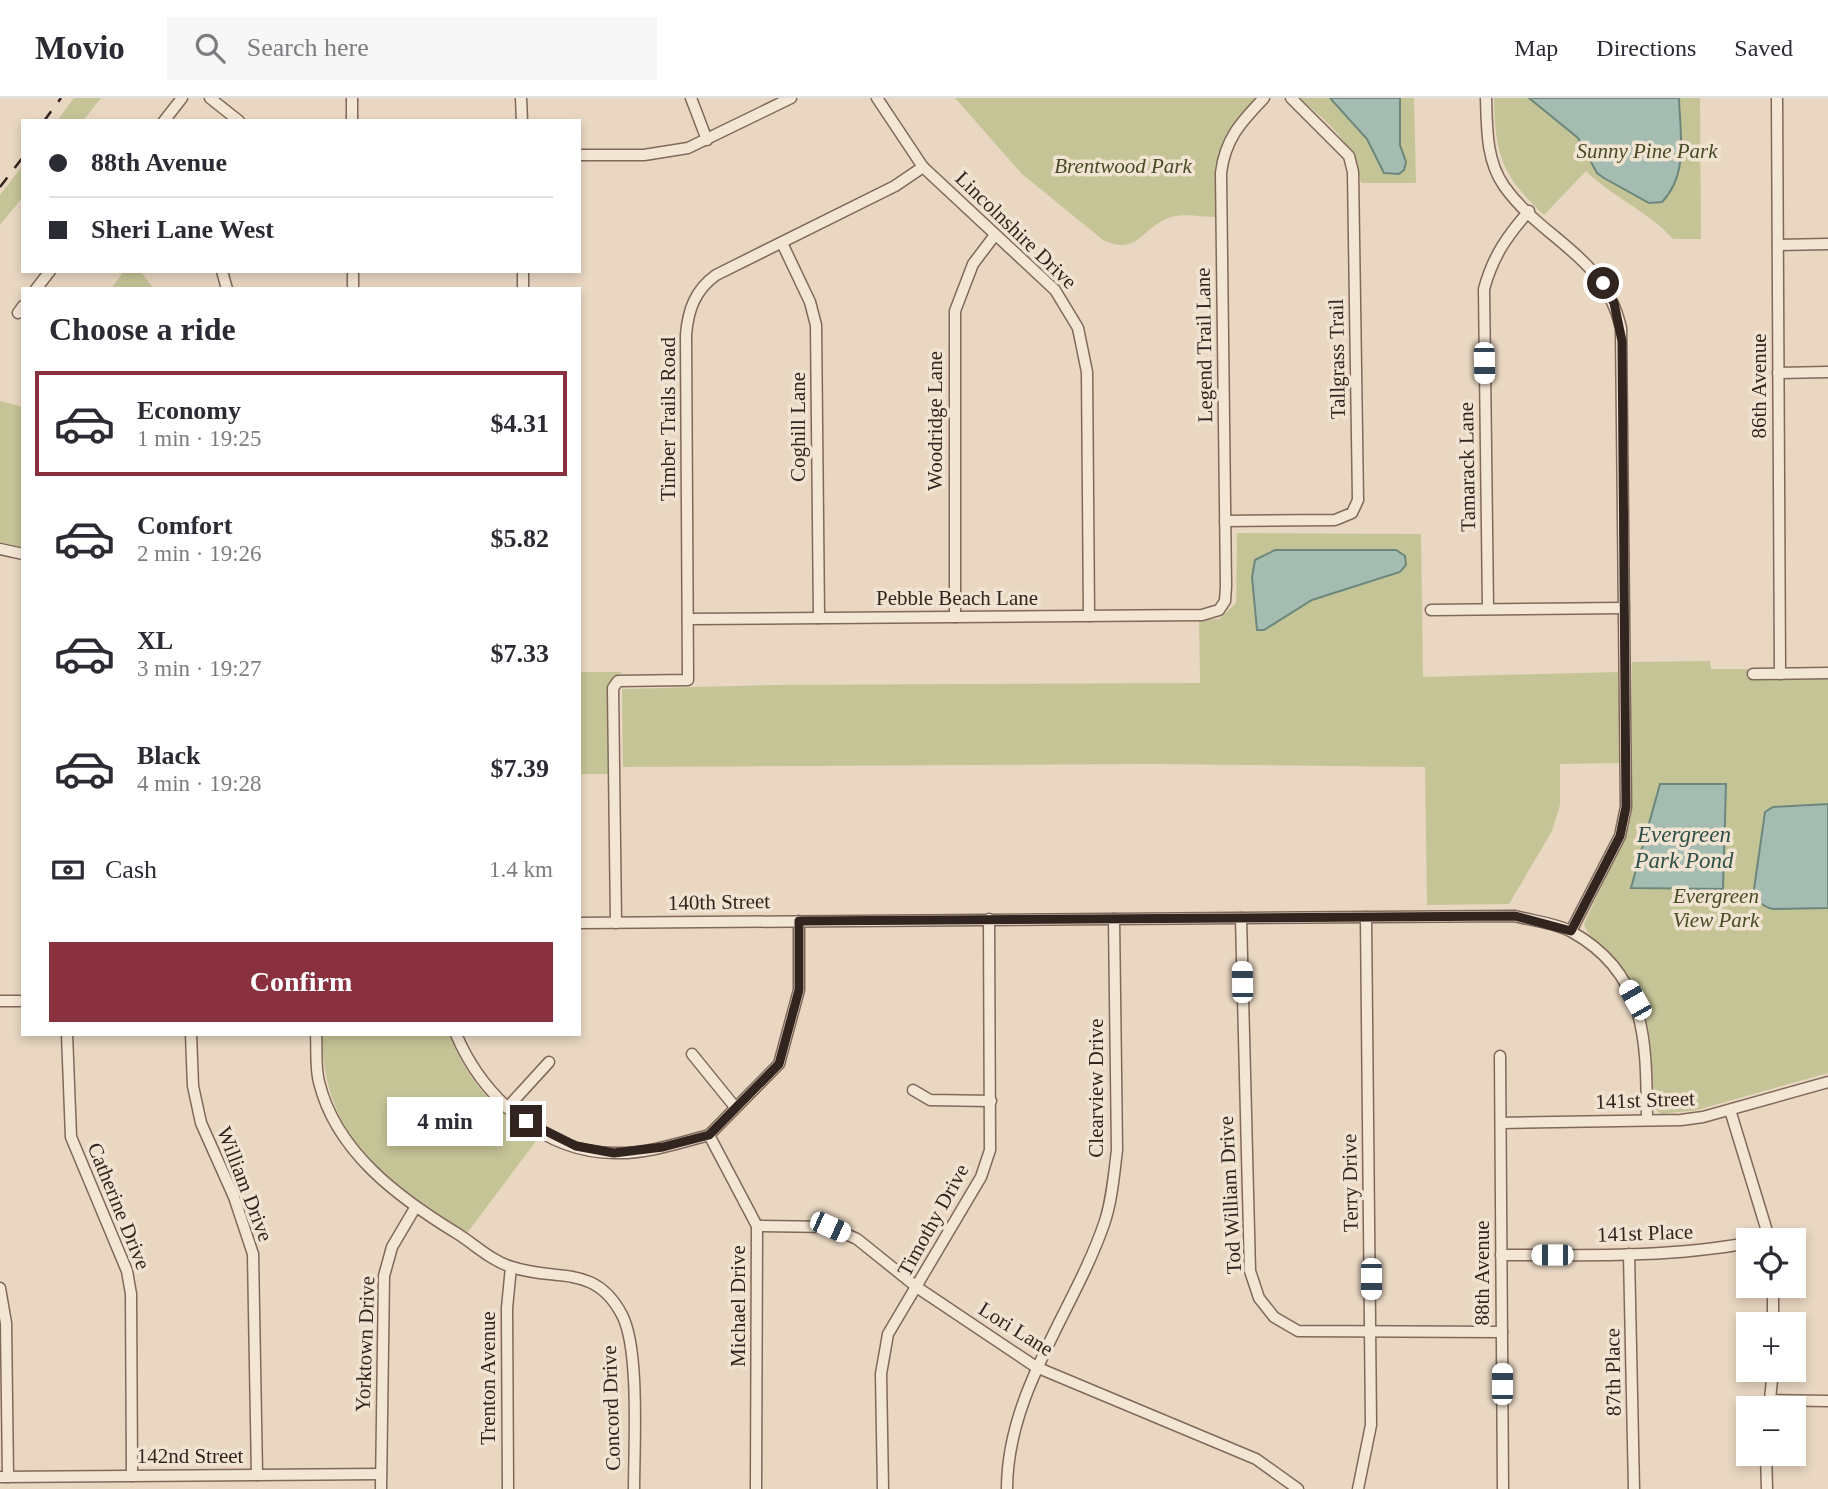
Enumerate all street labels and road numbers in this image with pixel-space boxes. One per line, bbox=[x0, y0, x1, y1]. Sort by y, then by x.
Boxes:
street label: Lincolnshire Drive bbox=[950, 166, 1082, 294]
street label: Legend Trail Lane bbox=[1191, 267, 1217, 423]
street label: Tallgrass Trail bbox=[1324, 298, 1350, 419]
street label: 86th Avenue bbox=[1747, 333, 1771, 439]
street label: Timber Trails Road bbox=[656, 337, 680, 501]
street label: Woodridge Lane bbox=[923, 351, 947, 491]
street label: Coghill Lane bbox=[786, 372, 810, 482]
street label: Tamarack Lane bbox=[1454, 402, 1480, 532]
street label: Pebble Beach Lane bbox=[876, 586, 1038, 610]
street label: 140th Street bbox=[668, 889, 770, 915]
street label: Clearview Drive bbox=[1084, 1018, 1108, 1158]
street label: 141st Street bbox=[1595, 1086, 1695, 1114]
street label: Tod William Drive bbox=[1214, 1115, 1246, 1275]
street label: William Drive bbox=[212, 1123, 278, 1245]
street label: Terry Drive bbox=[1337, 1134, 1363, 1232]
street label: Catherine Drive bbox=[83, 1139, 155, 1273]
street label: Timothy Drive bbox=[892, 1160, 974, 1280]
street label: 141st Place bbox=[1596, 1219, 1694, 1247]
street label: 88th Avenue bbox=[1470, 1220, 1494, 1326]
street label: Michael Drive bbox=[726, 1245, 750, 1367]
street label: Yorktown Drive bbox=[351, 1276, 379, 1412]
street label: Lori Lane bbox=[974, 1297, 1058, 1361]
street label: Trenton Avenue bbox=[476, 1311, 500, 1445]
street label: 87th Place bbox=[1600, 1328, 1626, 1416]
street label: Concord Drive bbox=[597, 1345, 625, 1471]
street label: 142nd Street bbox=[137, 1444, 244, 1468]

